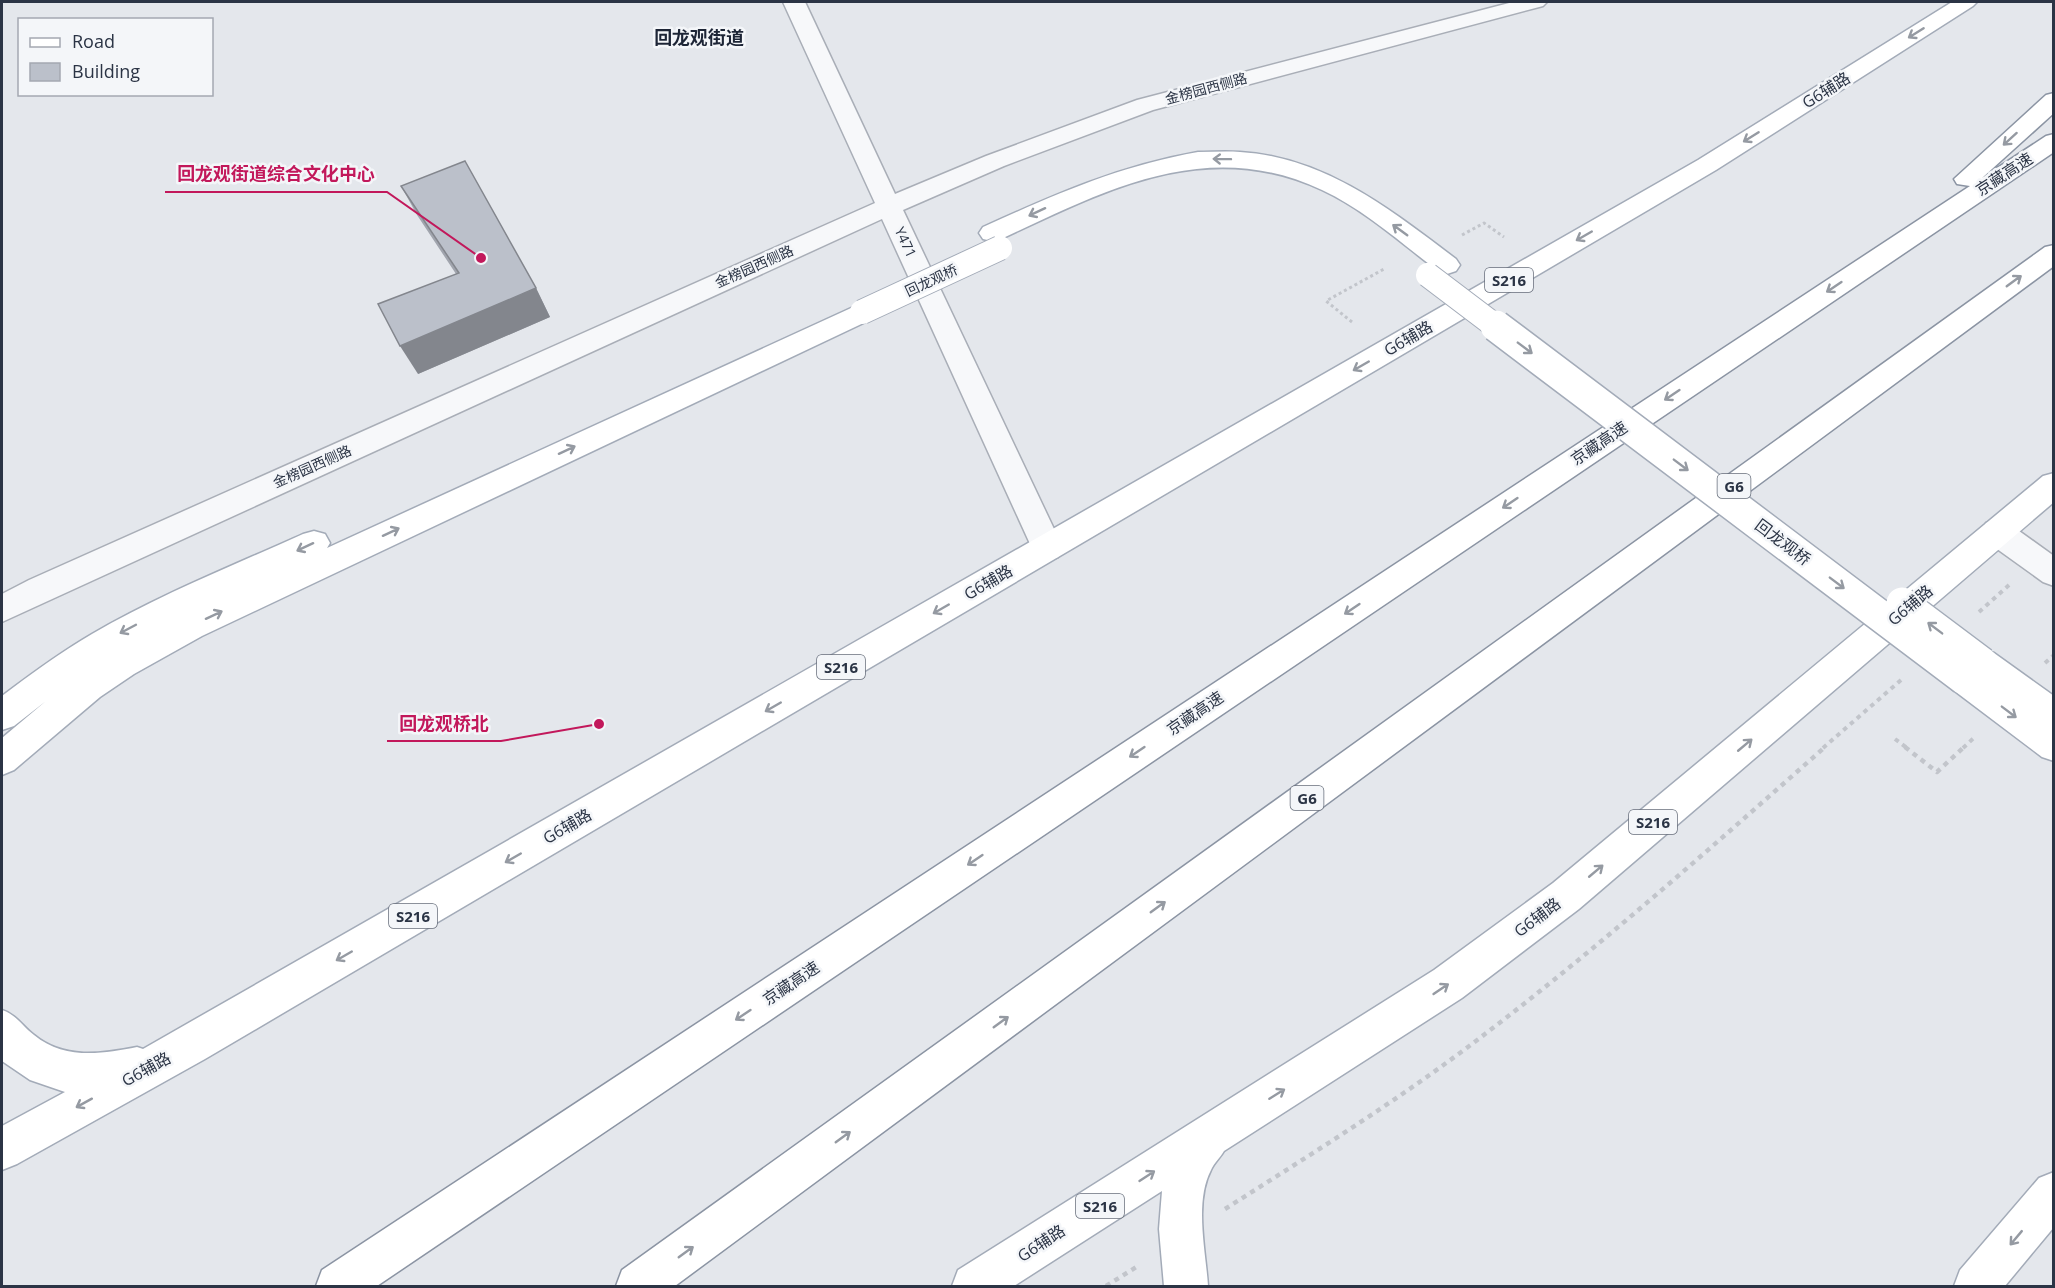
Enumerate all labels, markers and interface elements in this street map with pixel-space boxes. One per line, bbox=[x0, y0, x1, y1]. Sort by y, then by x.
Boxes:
legend bbox=[18, 18, 213, 96]
district label: 回龙观街道 bbox=[654, 25, 744, 49]
one-way arrow bbox=[1908, 27, 1925, 39]
text: Road bbox=[72, 29, 115, 53]
text: Building bbox=[72, 59, 140, 83]
street label: G6辅路 bbox=[1798, 67, 1854, 113]
street label: 金榜园西侧路 bbox=[1163, 68, 1249, 108]
one-way arrow bbox=[1744, 131, 1760, 143]
one-way arrow bbox=[2003, 132, 2018, 146]
street label: 京藏高速 bbox=[1971, 147, 2037, 201]
one-way arrow bbox=[1213, 153, 1233, 165]
callout: 回龙观街道综合文化中心 bbox=[165, 156, 387, 192]
text: 回龙观街道综合文化中心 bbox=[177, 161, 375, 185]
one-way arrow bbox=[1028, 208, 1046, 219]
street label: Y471 bbox=[891, 224, 921, 260]
one-way arrow bbox=[1392, 224, 1408, 236]
one-way arrow bbox=[1576, 231, 1593, 243]
street label: 金榜园西侧路 bbox=[712, 240, 796, 292]
street label: 回龙观桥 bbox=[902, 260, 960, 300]
road number: S216 bbox=[1485, 268, 1533, 292]
one-way arrow bbox=[2006, 275, 2022, 288]
one-way arrow bbox=[1826, 281, 1843, 293]
street label: G6辅路 bbox=[1380, 315, 1436, 361]
one-way arrow bbox=[1517, 341, 1533, 354]
one-way arrow bbox=[1353, 360, 1370, 372]
one-way arrow bbox=[1664, 389, 1681, 401]
street label: 京藏高速 bbox=[1566, 416, 1632, 470]
street label: 金榜园西侧路 bbox=[270, 440, 354, 492]
one-way arrow bbox=[558, 443, 576, 455]
one-way arrow bbox=[1673, 459, 1689, 471]
road number: G6 bbox=[1718, 474, 1750, 498]
one-way arrow bbox=[1502, 497, 1519, 509]
street label: 回龙观桥 bbox=[1751, 514, 1815, 570]
one-way arrow bbox=[381, 526, 399, 538]
one-way arrow bbox=[296, 542, 315, 553]
street label: G6辅路 bbox=[960, 559, 1016, 605]
one-way arrow bbox=[1828, 576, 1844, 589]
street label: G6辅路 bbox=[1883, 580, 1937, 630]
one-way arrow bbox=[1344, 603, 1361, 615]
one-way arrow bbox=[933, 604, 950, 616]
one-way arrow bbox=[204, 608, 222, 620]
one-way arrow bbox=[1928, 622, 1944, 634]
one-way arrow bbox=[120, 624, 138, 635]
road number: S216 bbox=[817, 655, 865, 679]
street label: 京藏高速 bbox=[1162, 686, 1228, 740]
one-way arrow bbox=[765, 701, 782, 713]
callout: 回龙观桥北 bbox=[387, 705, 501, 741]
one-way arrow bbox=[2000, 706, 2016, 719]
text: 回龙观桥北 bbox=[399, 711, 489, 735]
one-way arrow bbox=[1737, 738, 1752, 752]
one-way arrow bbox=[1130, 746, 1146, 758]
road number: G6 bbox=[1290, 786, 1324, 810]
street label: G6辅路 bbox=[539, 803, 595, 849]
road number: S216 bbox=[1629, 810, 1677, 834]
one-way arrow bbox=[505, 852, 522, 864]
one-way arrow bbox=[967, 854, 984, 867]
one-way arrow bbox=[1588, 864, 1604, 877]
street label: G6辅路 bbox=[1509, 892, 1565, 942]
one-way arrow bbox=[1150, 901, 1166, 913]
road number: S216 bbox=[389, 904, 437, 928]
one-way arrow bbox=[336, 950, 353, 962]
street label: 京藏高速 bbox=[758, 956, 824, 1010]
one-way arrow bbox=[1432, 982, 1449, 995]
one-way arrow bbox=[735, 1009, 752, 1022]
one-way arrow bbox=[992, 1016, 1008, 1028]
street label: G6辅路 bbox=[118, 1047, 174, 1091]
one-way arrow bbox=[1268, 1088, 1285, 1100]
one-way arrow bbox=[76, 1098, 94, 1109]
one-way arrow bbox=[835, 1131, 851, 1143]
one-way arrow bbox=[1138, 1170, 1155, 1182]
road number: S216 bbox=[1076, 1194, 1124, 1218]
street label: G6辅路 bbox=[1013, 1219, 1069, 1267]
one-way arrow bbox=[2009, 1230, 2023, 1245]
one-way arrow bbox=[677, 1246, 693, 1258]

